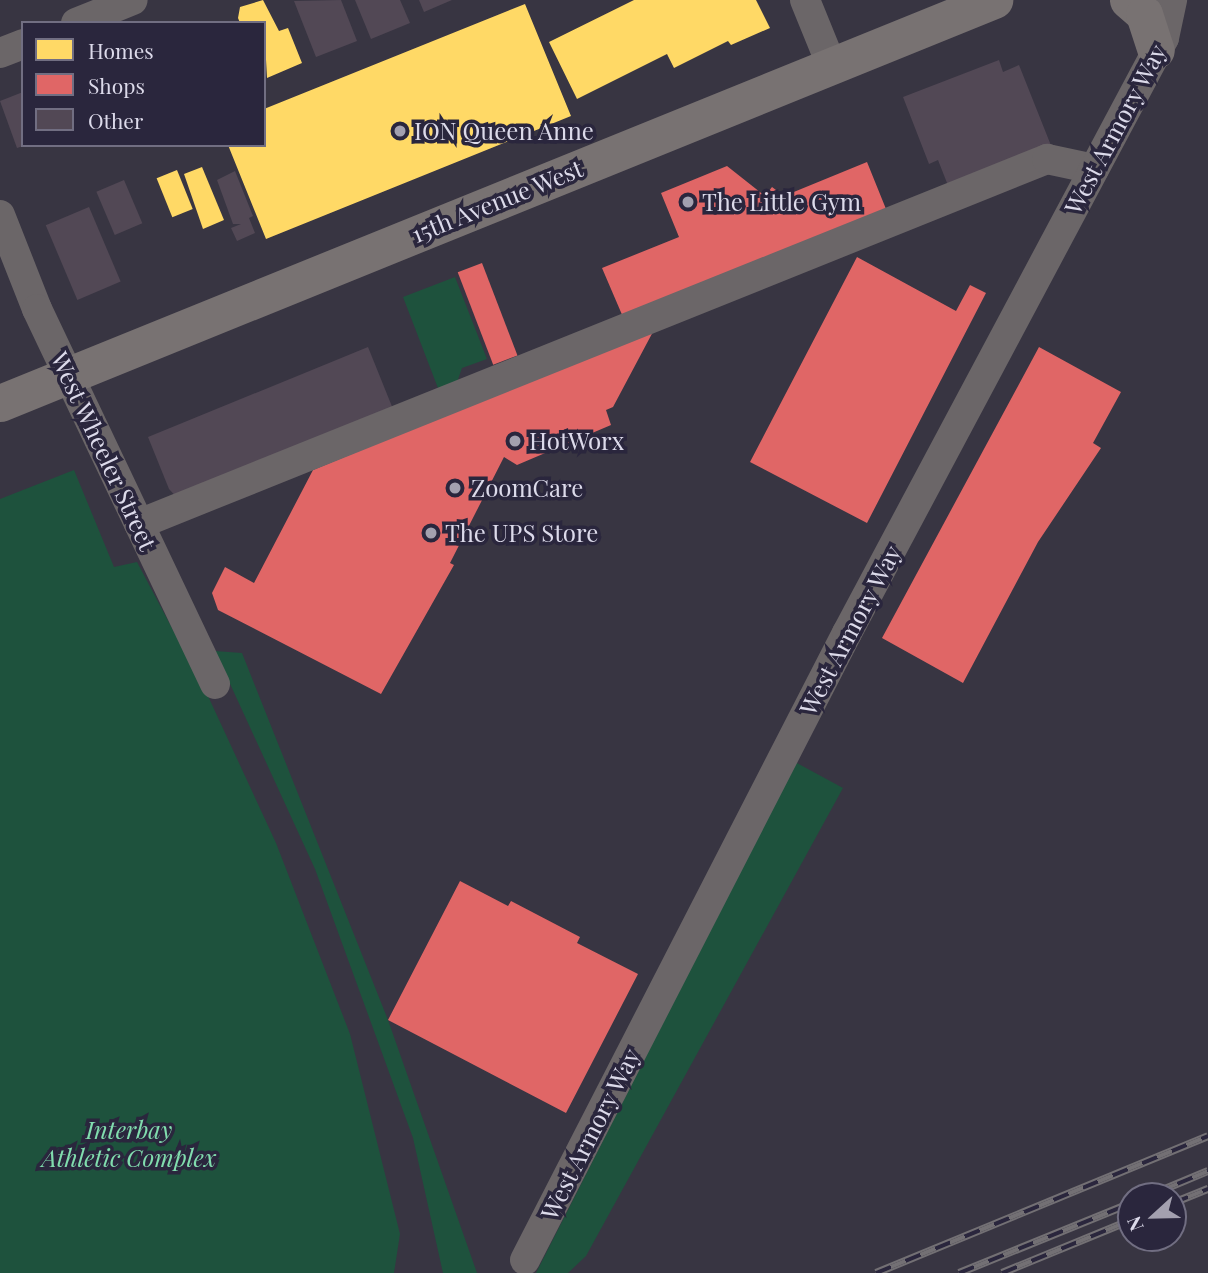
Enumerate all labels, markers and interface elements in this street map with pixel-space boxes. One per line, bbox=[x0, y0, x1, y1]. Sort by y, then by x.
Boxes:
legend bbox=[21, 21, 266, 147]
text: Homes bbox=[88, 36, 154, 64]
street label: West Armory Way bbox=[1057, 38, 1173, 220]
text: Shops bbox=[88, 71, 145, 99]
text: Other bbox=[88, 106, 143, 134]
place label: ION Queen Anne bbox=[414, 117, 595, 145]
marker: ION Queen Anne bbox=[392, 123, 408, 139]
street label: 15th Avenue West bbox=[406, 153, 588, 249]
place label: The Little Gym bbox=[702, 188, 861, 216]
marker: The Little Gym bbox=[680, 194, 696, 210]
street label: West Wheeler Street bbox=[45, 346, 163, 556]
place label: HotWorx bbox=[529, 427, 624, 455]
marker: HotWorx bbox=[507, 433, 523, 449]
place label: ZoomCare bbox=[471, 474, 583, 502]
marker: ZoomCare bbox=[445, 478, 465, 498]
place label: The UPS Store bbox=[445, 519, 598, 547]
marker: The UPS Store bbox=[423, 525, 439, 541]
street label: West Armory Way bbox=[792, 539, 908, 721]
street label: West Armory Way bbox=[534, 1042, 646, 1226]
park label: Interbay Athletic Complex bbox=[42, 1116, 216, 1172]
north arrow bbox=[1117, 1182, 1187, 1252]
text: N bbox=[1120, 1213, 1149, 1235]

